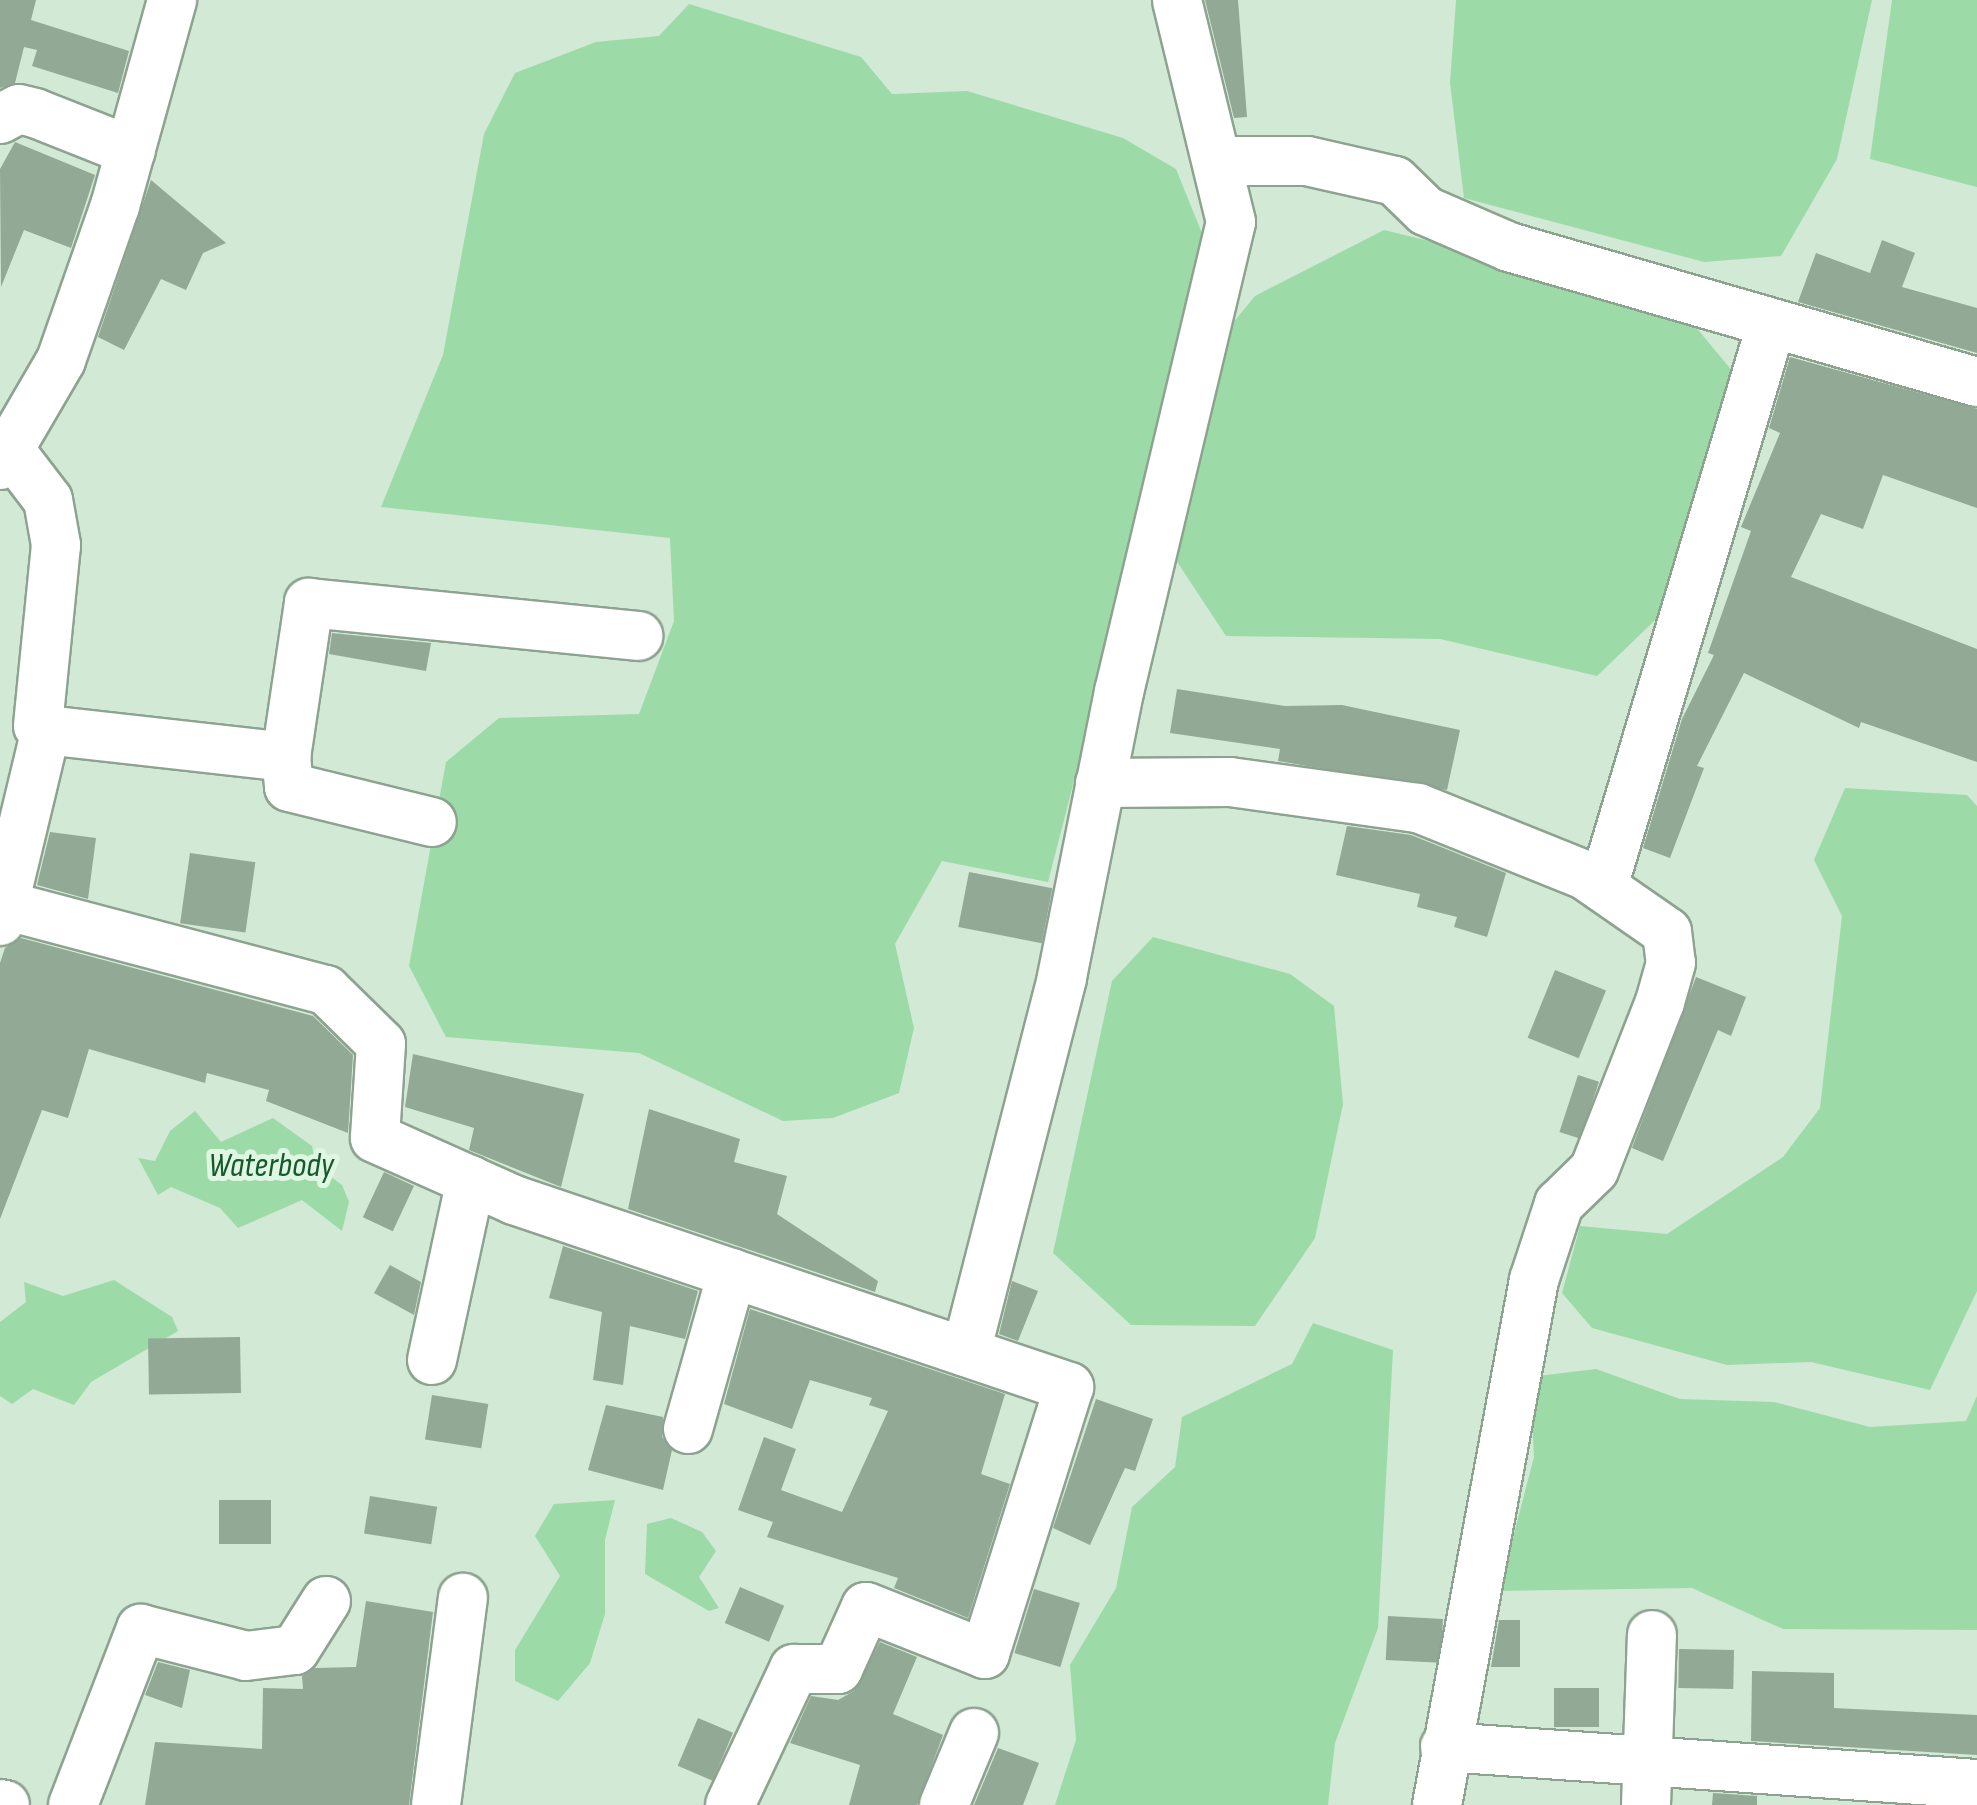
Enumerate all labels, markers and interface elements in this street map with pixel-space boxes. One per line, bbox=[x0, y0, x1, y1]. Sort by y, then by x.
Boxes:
water label: Waterbody bbox=[208, 1145, 334, 1187]

